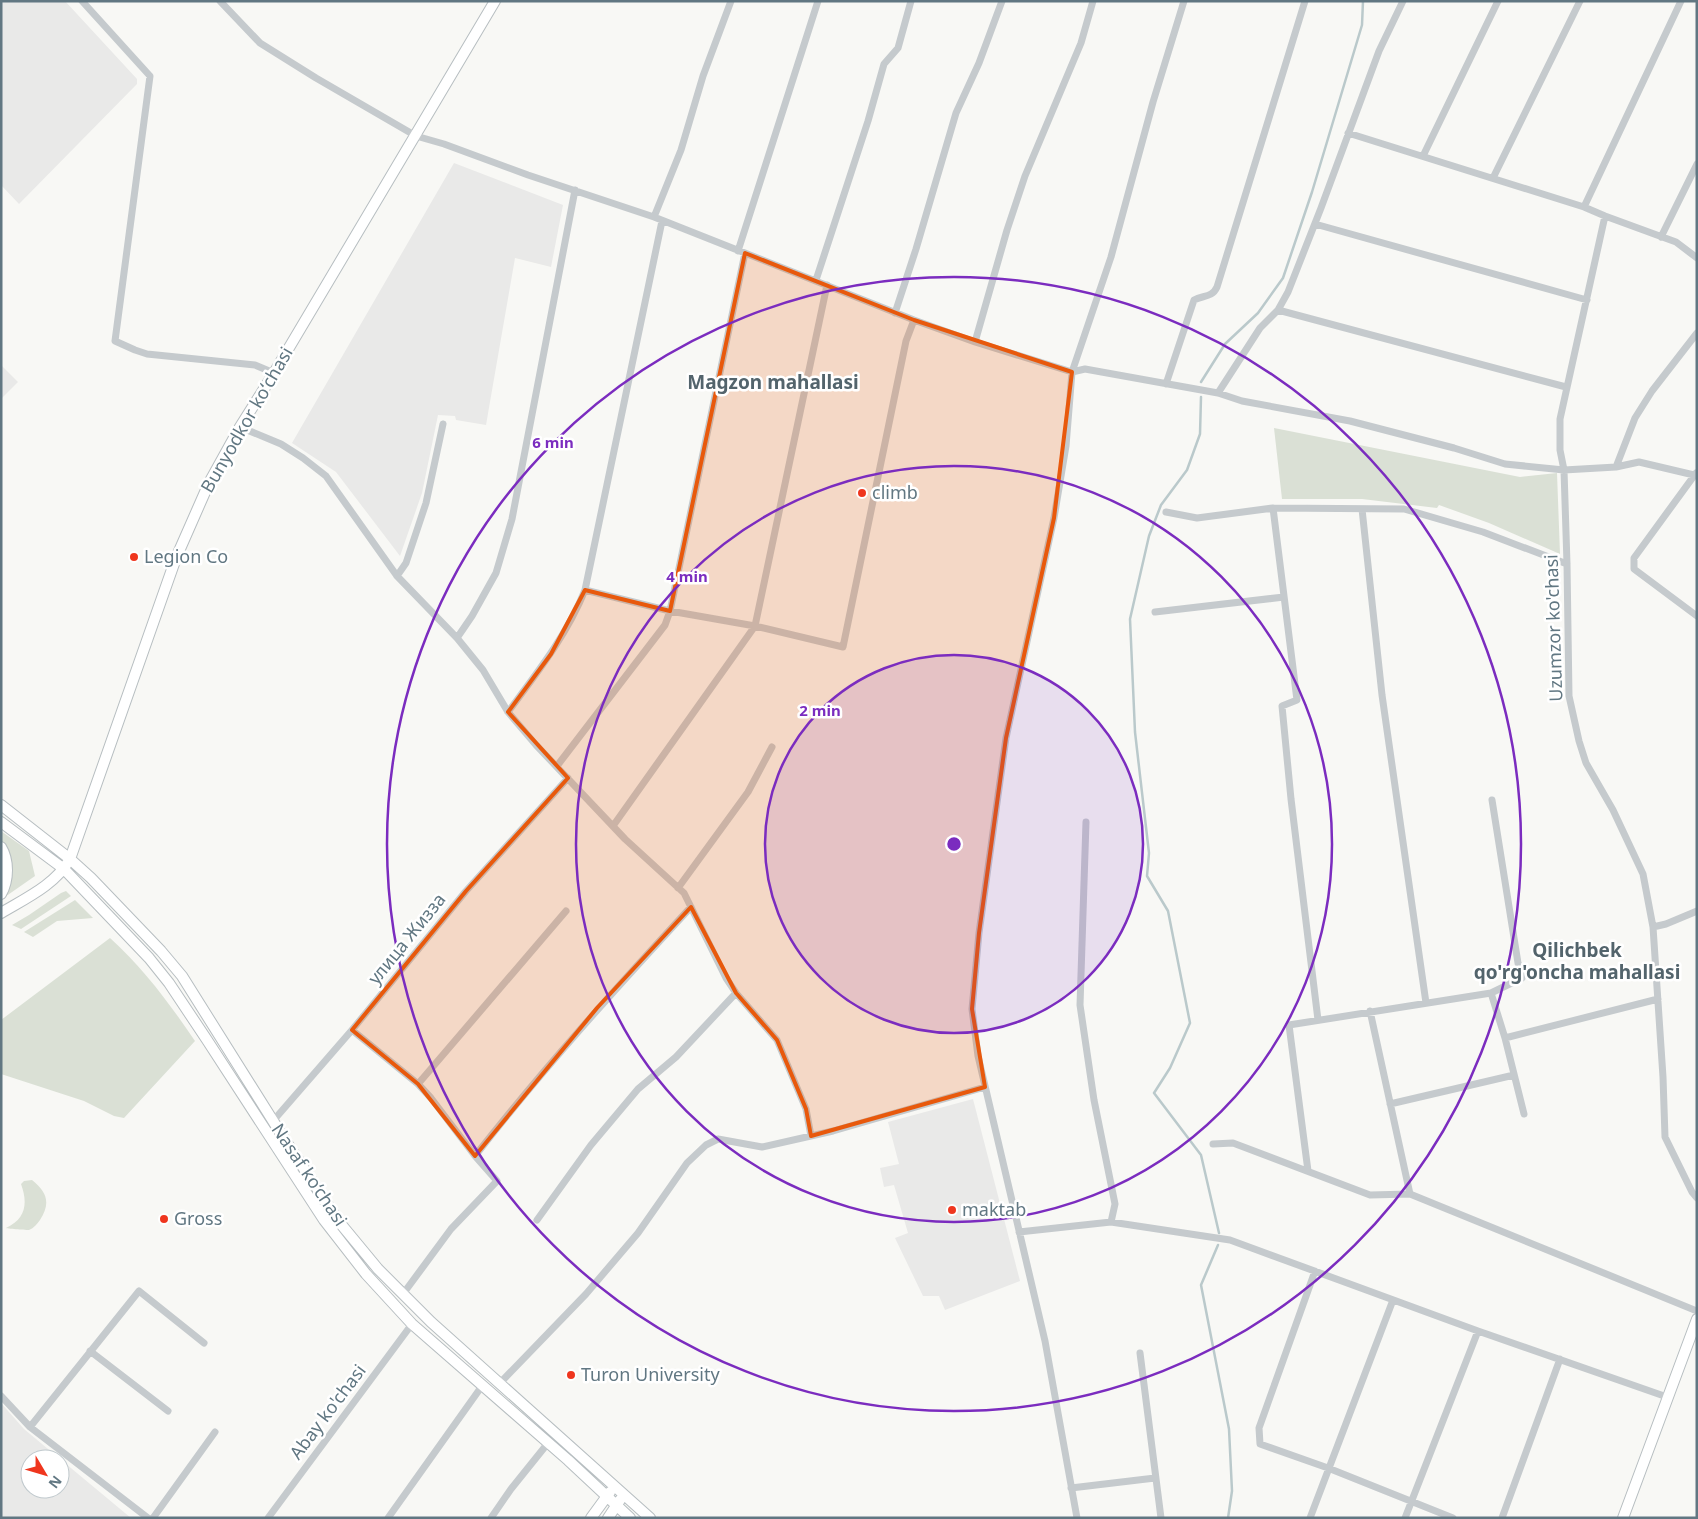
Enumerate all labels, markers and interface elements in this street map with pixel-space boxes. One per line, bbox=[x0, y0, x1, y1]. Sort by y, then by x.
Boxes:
street label: Bunyodkor koʻchasi bbox=[195, 342, 298, 497]
district label: Magzon mahallasi bbox=[687, 369, 859, 395]
text: 6 min bbox=[532, 432, 574, 452]
place label: climb bbox=[872, 480, 918, 504]
marker: climb bbox=[856, 487, 868, 499]
place label: Legion Co bbox=[144, 544, 228, 568]
marker: Legion Co bbox=[128, 551, 140, 563]
street label: Uzumzor ko'chasi bbox=[1538, 554, 1568, 702]
text: 4 min bbox=[666, 566, 708, 586]
text: 2 min bbox=[799, 700, 841, 720]
centre of rings bbox=[945, 835, 963, 853]
street label: улица Жизза bbox=[362, 888, 450, 989]
district label: Qilichbek qo'rg'oncha mahallasi bbox=[1474, 937, 1680, 985]
street label: Nasaf ko‘chasi bbox=[267, 1118, 353, 1231]
place label: maktab bbox=[962, 1197, 1026, 1221]
marker: maktab bbox=[946, 1204, 958, 1216]
place label: Gross bbox=[174, 1206, 222, 1230]
marker: Gross bbox=[158, 1213, 170, 1225]
street label: Abay ko'chasi bbox=[284, 1359, 371, 1464]
place label: Turon University bbox=[581, 1362, 720, 1386]
marker: Turon University bbox=[565, 1369, 577, 1381]
north arrow bbox=[20, 1449, 70, 1499]
text: N bbox=[45, 1472, 67, 1493]

